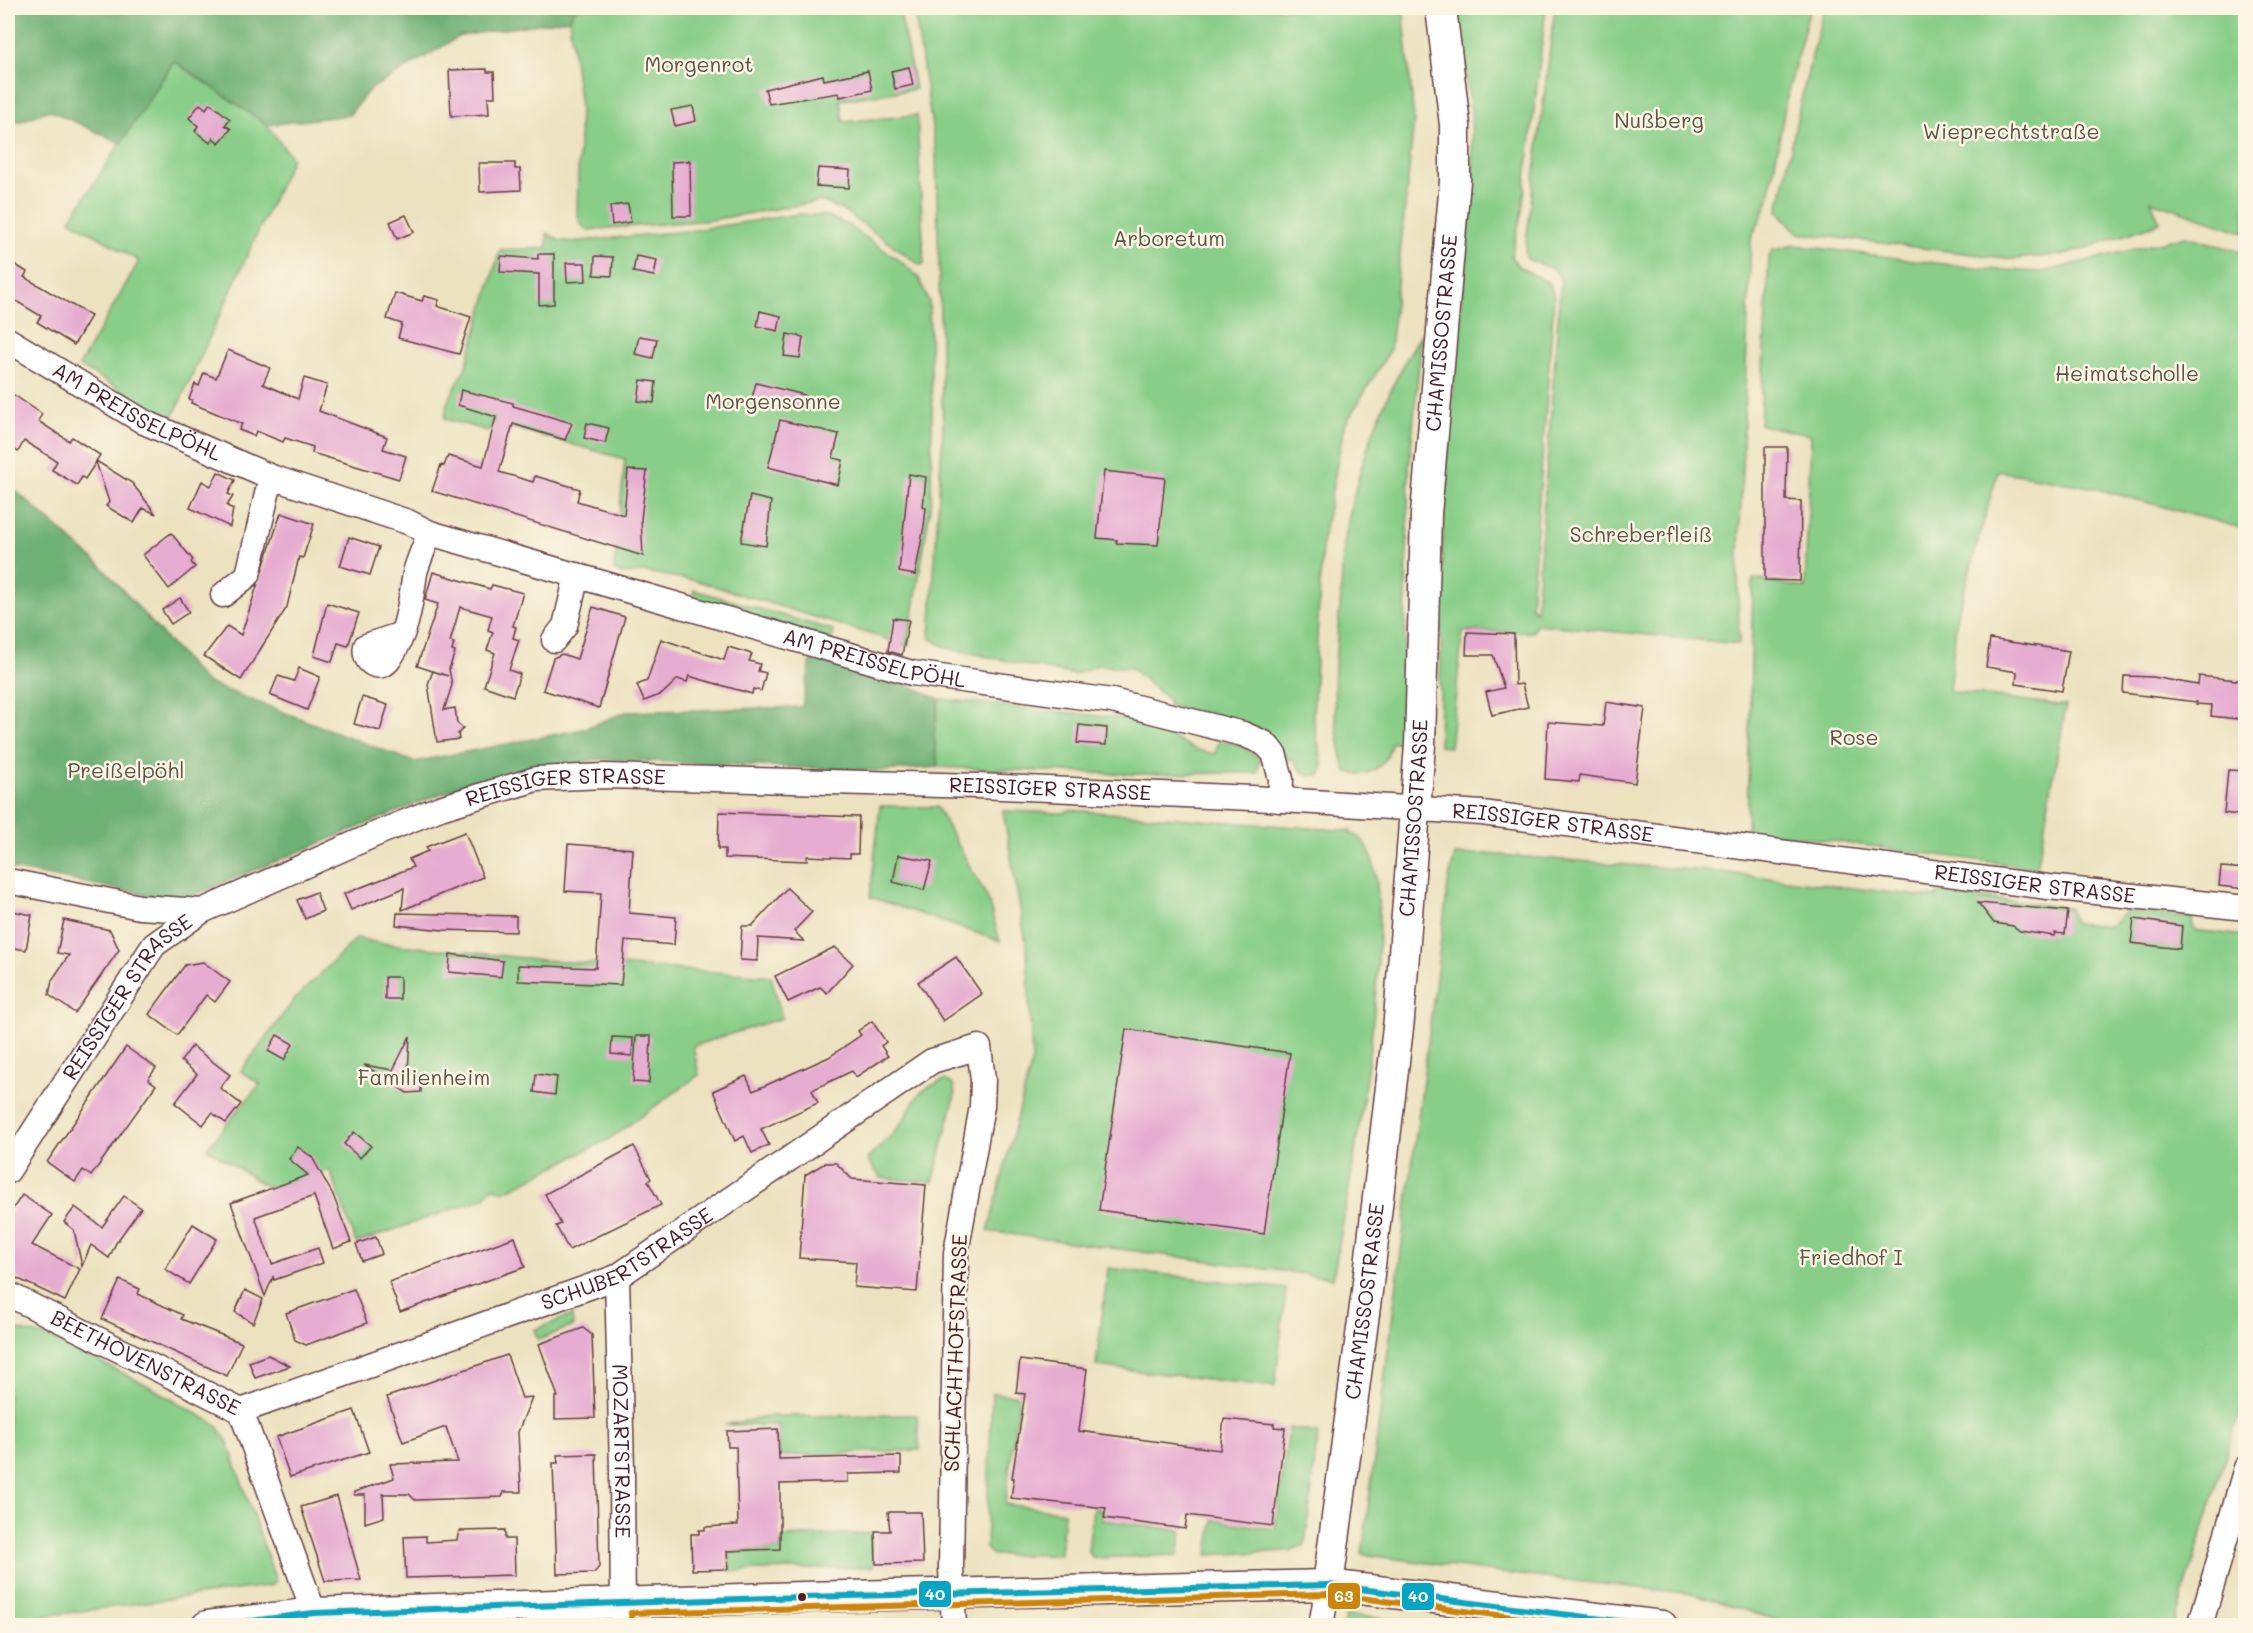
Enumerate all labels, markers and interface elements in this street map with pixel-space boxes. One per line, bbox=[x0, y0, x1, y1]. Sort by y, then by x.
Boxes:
park label: Morgenrot bbox=[645, 50, 753, 77]
park label: Nußberg bbox=[1614, 106, 1704, 133]
park label: Wieprechtstraße bbox=[1922, 117, 2100, 144]
park label: Arboretum bbox=[1113, 224, 1225, 251]
street label: CHAMISSOSTRASSE bbox=[1418, 233, 1462, 433]
street label: AM PREISSELPÖHL bbox=[48, 355, 226, 466]
park label: Heimatscholle bbox=[2055, 359, 2199, 386]
park label: Morgensonne bbox=[705, 387, 841, 414]
park label: Schreberfleiß bbox=[1570, 520, 1712, 547]
street label: AM PREISSELPÖHL bbox=[780, 621, 968, 692]
street label: CHAMISSOSTRASSE bbox=[1392, 719, 1433, 918]
park label: Rose bbox=[1829, 723, 1879, 750]
park label: Preißelpöhl bbox=[68, 756, 184, 783]
street label: REISSIGER STRASSE bbox=[462, 761, 666, 812]
street label: REISSIGER STRASSE bbox=[949, 770, 1152, 806]
street label: REISSIGER STRASSE bbox=[1451, 796, 1655, 847]
street label: REISSIGER STRASSE bbox=[1933, 857, 2137, 908]
street label: REISSIGER STRASSE bbox=[55, 907, 197, 1085]
park label: Familienheim bbox=[358, 1063, 490, 1090]
street label: SCHUBERTSTRASSE bbox=[537, 1200, 717, 1315]
street label: CHAMISSOSTRASSE bbox=[1338, 1201, 1389, 1401]
street label: SCHLACHTHOFSTRASSE bbox=[937, 1233, 972, 1473]
park label: Friedhof I bbox=[1799, 1243, 1903, 1270]
street label: BEETHOVENSTRASSE bbox=[47, 1303, 246, 1421]
street label: MOZARTSTRASSE bbox=[607, 1363, 637, 1538]
line badge: 40 bbox=[918, 1580, 952, 1608]
line badge: 63 bbox=[1327, 1582, 1361, 1610]
line badge: 40 bbox=[1401, 1582, 1435, 1611]
text: 40 bbox=[925, 1583, 945, 1604]
text: 63 bbox=[1334, 1585, 1354, 1606]
text: 40 bbox=[1408, 1585, 1428, 1606]
unlabelled marker bbox=[796, 1591, 808, 1603]

